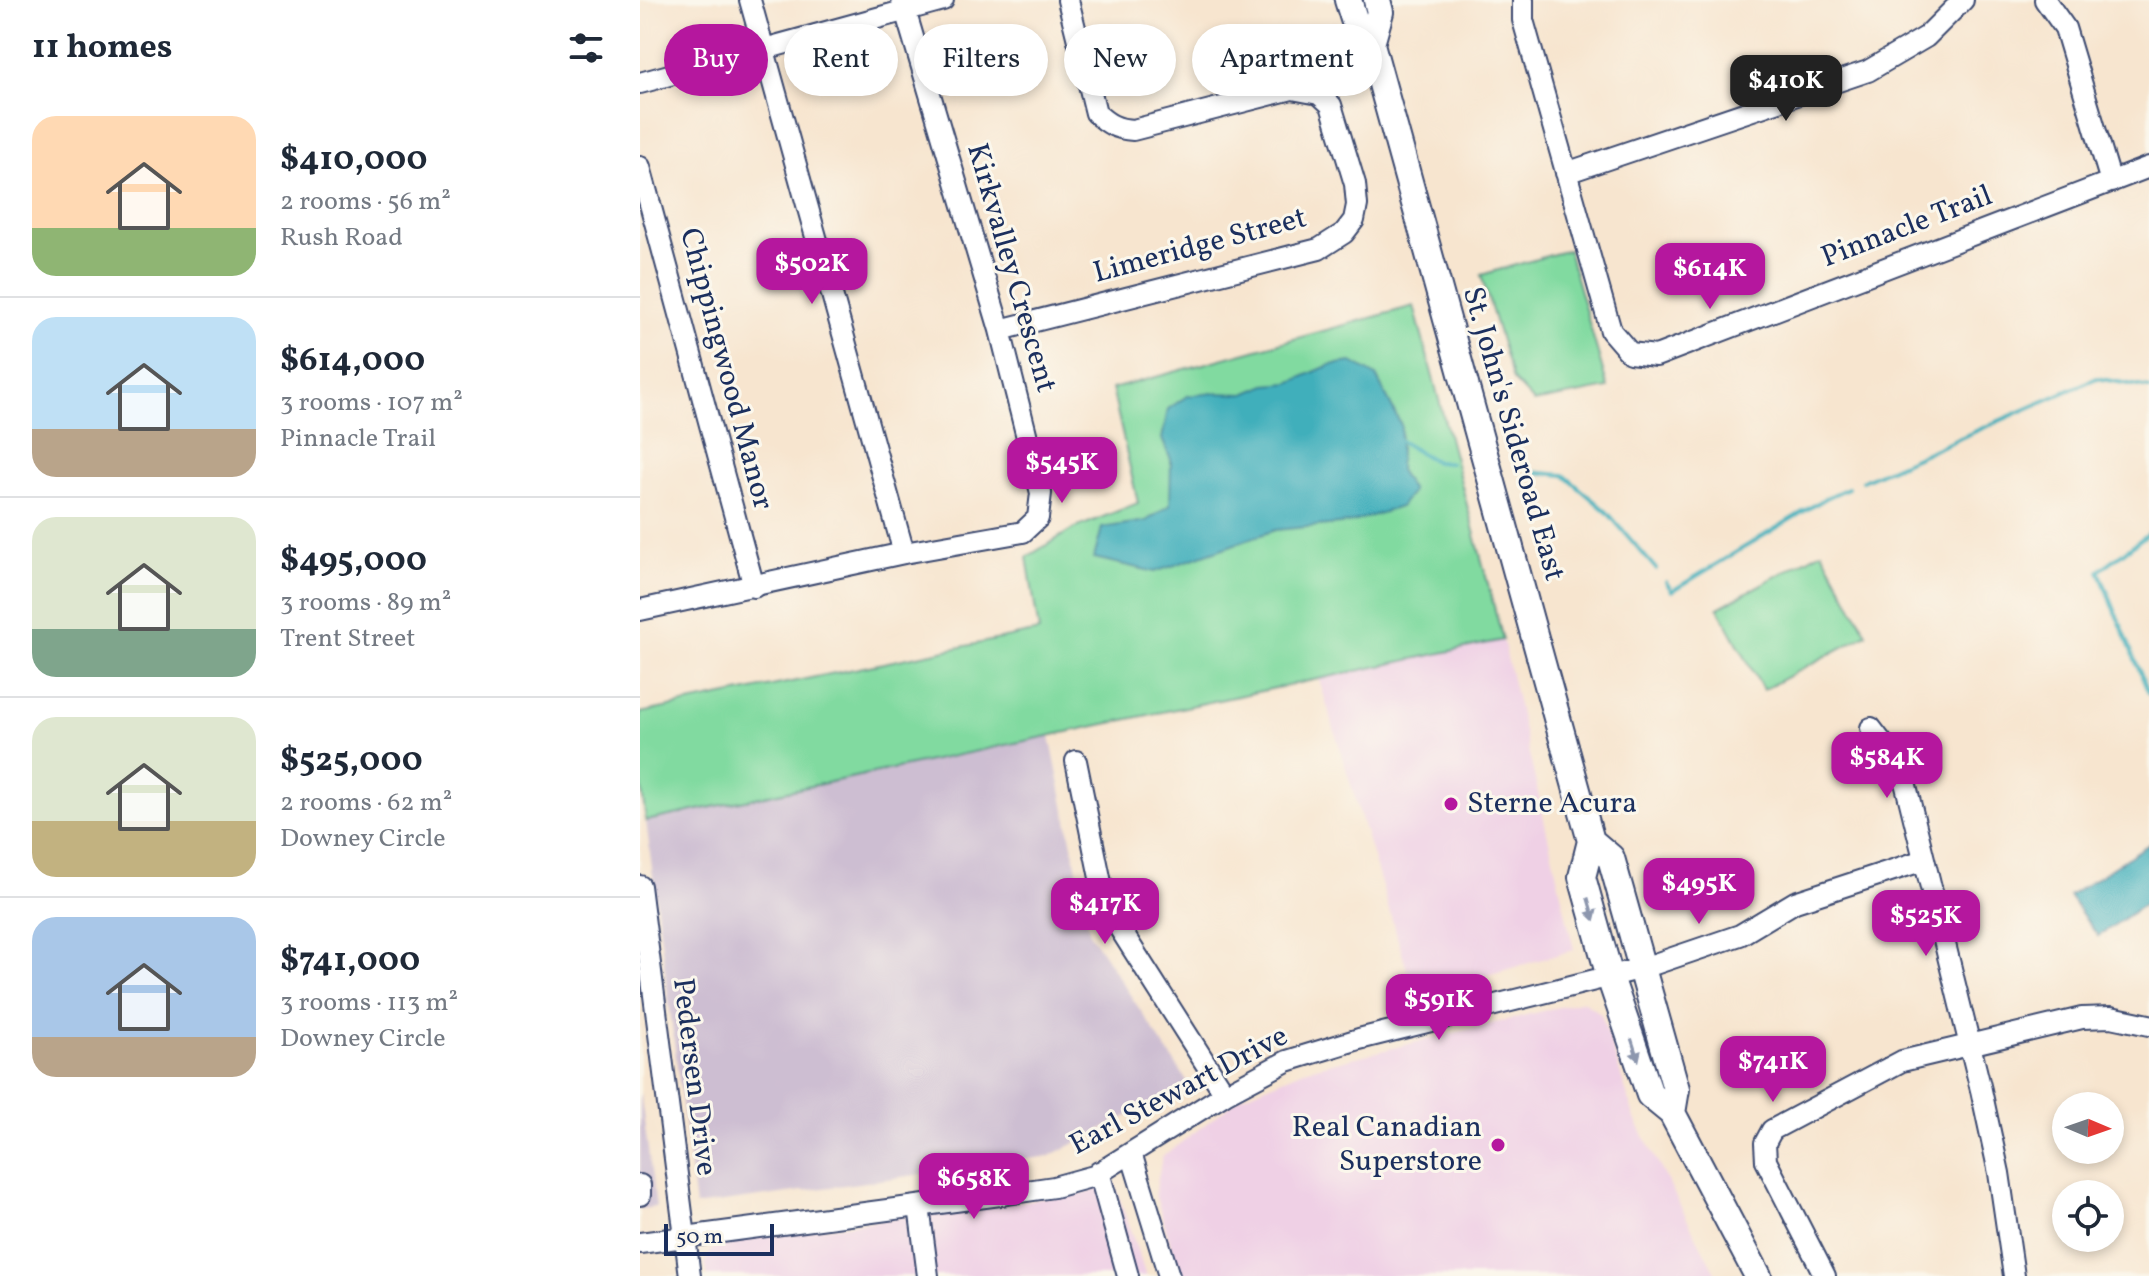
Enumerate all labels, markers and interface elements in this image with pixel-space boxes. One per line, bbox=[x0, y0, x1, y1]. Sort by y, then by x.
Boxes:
chip: Buy bbox=[664, 24, 768, 96]
chip: Rent bbox=[784, 24, 898, 96]
chip: Filters bbox=[914, 24, 1048, 96]
chip: New bbox=[1064, 24, 1176, 96]
chip: Apartment bbox=[1192, 24, 1382, 96]
text: 11 homes bbox=[32, 25, 172, 72]
icon: filters bbox=[564, 26, 608, 70]
pin: $410K bbox=[1730, 55, 1842, 123]
text: $410K bbox=[1748, 63, 1824, 99]
text: $410,000 bbox=[280, 137, 428, 184]
street label: Kirkvalley Crescent bbox=[955, 138, 1067, 398]
icon: home bbox=[96, 148, 192, 244]
street label: Pinnacle Trail bbox=[1815, 175, 1999, 279]
text: 2 rooms · 56 m² bbox=[280, 184, 451, 220]
street label: Limeridge Street bbox=[1089, 197, 1311, 295]
text: Rush Road bbox=[280, 220, 403, 256]
street label: Chippingwood Manor bbox=[668, 223, 784, 515]
pin: $502K bbox=[756, 238, 868, 306]
pin: $614K bbox=[1654, 243, 1766, 311]
text: $502K bbox=[774, 246, 850, 282]
text: $614K bbox=[1673, 251, 1747, 287]
street label: St. John's Sideroad East bbox=[1451, 282, 1575, 586]
text: $614,000 bbox=[280, 338, 425, 385]
icon: home bbox=[96, 349, 192, 445]
text: 3 rooms · 107 m² bbox=[280, 385, 463, 421]
text: Pinnacle Trail bbox=[280, 421, 436, 457]
pin: $545K bbox=[1006, 437, 1118, 505]
text: $545K bbox=[1025, 445, 1099, 481]
text: $495,000 bbox=[280, 538, 427, 585]
icon: home bbox=[96, 549, 192, 645]
text: 3 rooms · 89 m² bbox=[280, 585, 451, 621]
text: Trent Street bbox=[280, 621, 415, 657]
pin: $584K bbox=[1831, 732, 1943, 800]
text: $525,000 bbox=[280, 738, 423, 785]
text: $584K bbox=[1849, 740, 1925, 776]
icon: home bbox=[96, 749, 192, 845]
place label: Sterne Acura bbox=[1467, 783, 1637, 825]
text: 2 rooms · 62 m² bbox=[280, 785, 452, 821]
marker: Sterne Acura bbox=[1442, 795, 1460, 813]
text: Downey Circle bbox=[280, 821, 446, 857]
pin: $495K bbox=[1643, 858, 1755, 926]
text: $495K bbox=[1661, 866, 1737, 902]
pin: $417K bbox=[1049, 878, 1161, 946]
text: $417K bbox=[1069, 886, 1141, 922]
pin: $525K bbox=[1870, 890, 1982, 958]
one-way arrow bbox=[1586, 897, 1598, 922]
text: $525K bbox=[1890, 898, 1962, 934]
text: $741,000 bbox=[280, 938, 420, 985]
icon: home bbox=[96, 949, 192, 1045]
pin: $591K bbox=[1383, 974, 1495, 1042]
street label: Pedersen Drive bbox=[661, 976, 727, 1178]
text: $591K bbox=[1404, 982, 1474, 1018]
text: 3 rooms · 113 m² bbox=[280, 985, 458, 1021]
street label: Earl Stewart Drive bbox=[1062, 1016, 1296, 1166]
text: Downey Circle bbox=[280, 1021, 446, 1057]
pin: $741K bbox=[1717, 1036, 1829, 1104]
one-way arrow bbox=[1629, 1038, 1642, 1062]
text: $741K bbox=[1738, 1044, 1808, 1080]
north arrow bbox=[2052, 1092, 2124, 1164]
map controls bbox=[2052, 1092, 2124, 1252]
place label: Real Canadian Superstore bbox=[1292, 1107, 1482, 1183]
marker: Real Canadian Superstore bbox=[1489, 1136, 1507, 1154]
pin: $658K bbox=[918, 1153, 1030, 1221]
text: $658K bbox=[937, 1161, 1011, 1197]
button: locate bbox=[2052, 1180, 2124, 1252]
scale bar bbox=[664, 1220, 774, 1256]
text: 50 m bbox=[676, 1222, 723, 1253]

